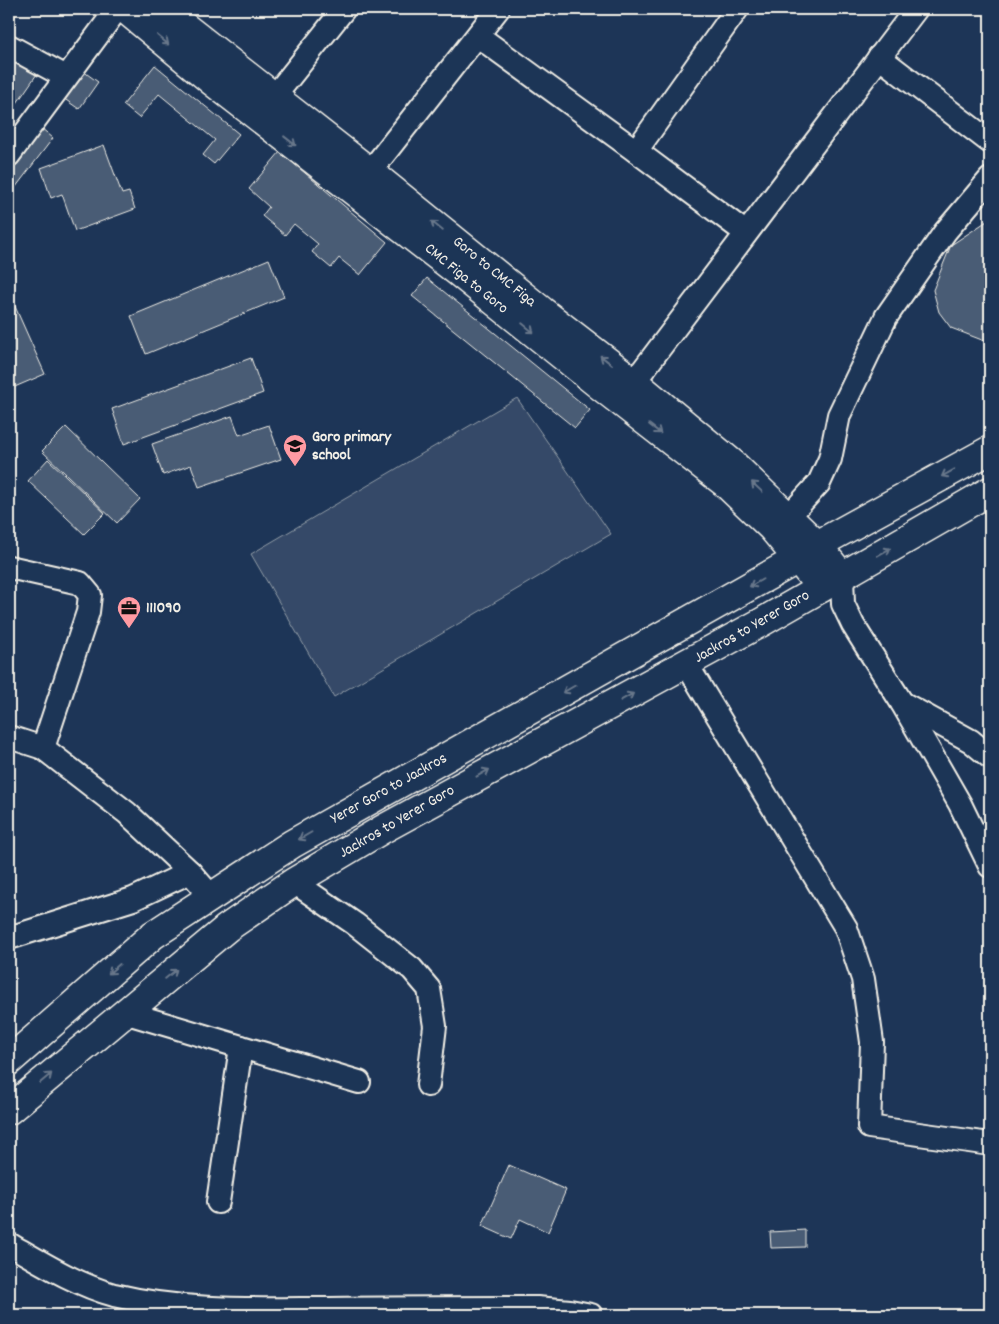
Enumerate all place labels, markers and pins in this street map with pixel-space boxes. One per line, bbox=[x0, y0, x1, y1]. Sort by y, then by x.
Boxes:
place label: Goro primary school bbox=[312, 426, 393, 467]
school or university icon: Goro primary school bbox=[282, 433, 308, 467]
office icon: 111090 bbox=[116, 595, 142, 629]
place label: 111090 bbox=[146, 597, 181, 620]

